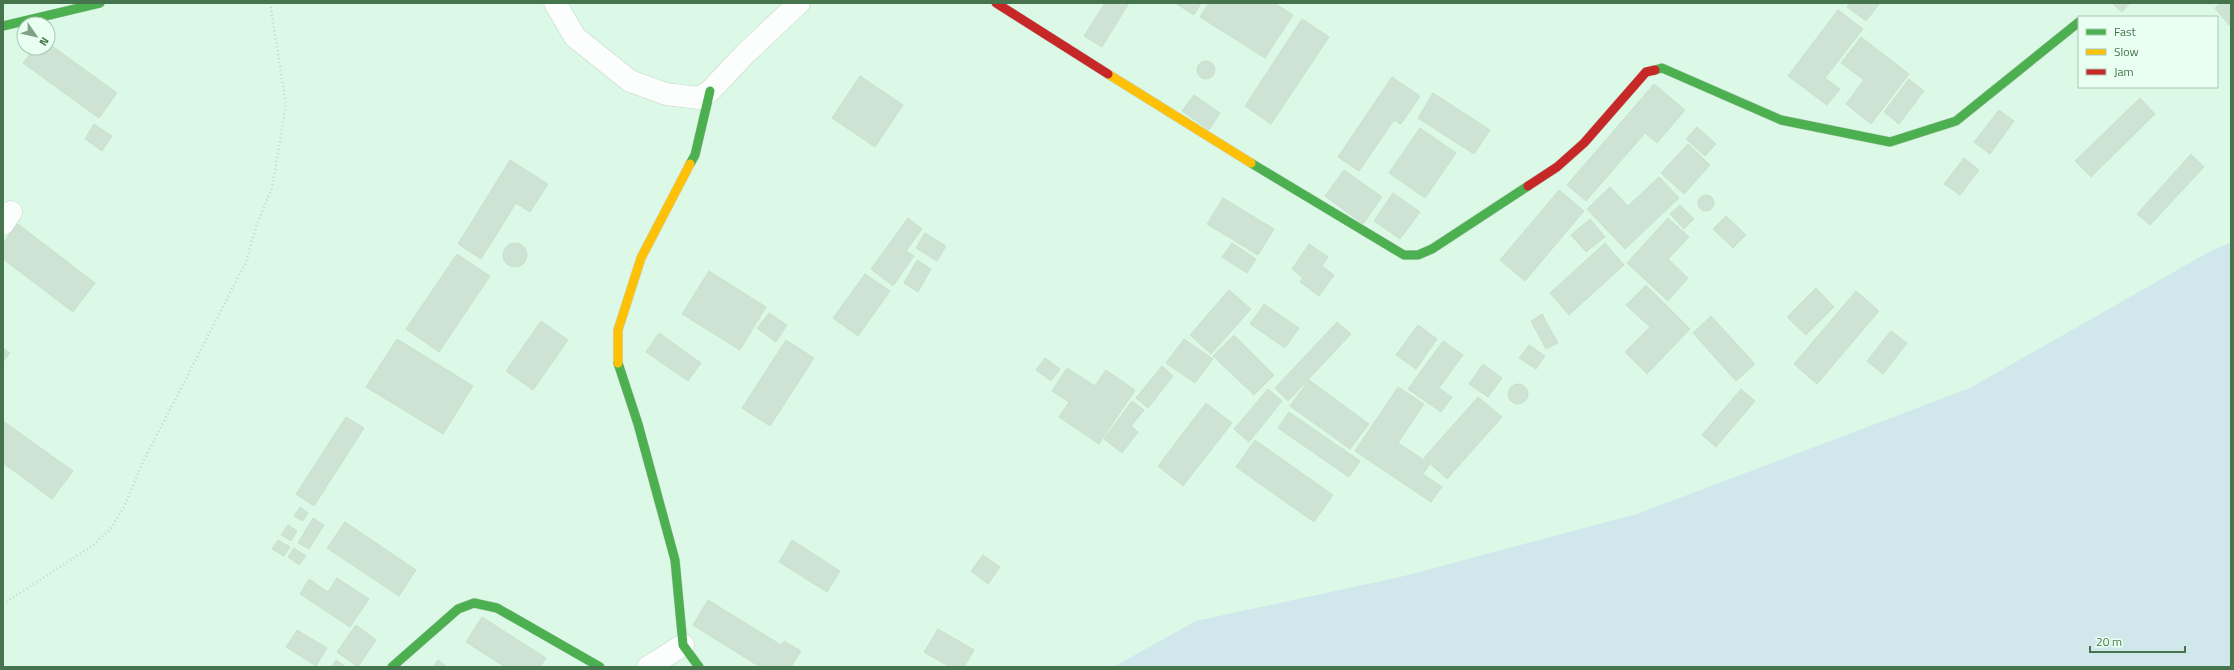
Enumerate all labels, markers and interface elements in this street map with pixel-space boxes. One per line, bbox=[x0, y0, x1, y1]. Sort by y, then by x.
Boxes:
north arrow bbox=[16, 16, 56, 56]
legend bbox=[2078, 16, 2218, 88]
text: Fast bbox=[2114, 22, 2137, 41]
text: N bbox=[36, 34, 53, 49]
text: Slow bbox=[2114, 42, 2139, 61]
text: Jam bbox=[2114, 62, 2134, 81]
scale bar bbox=[2090, 628, 2185, 654]
text: 20 m bbox=[2096, 632, 2122, 651]

